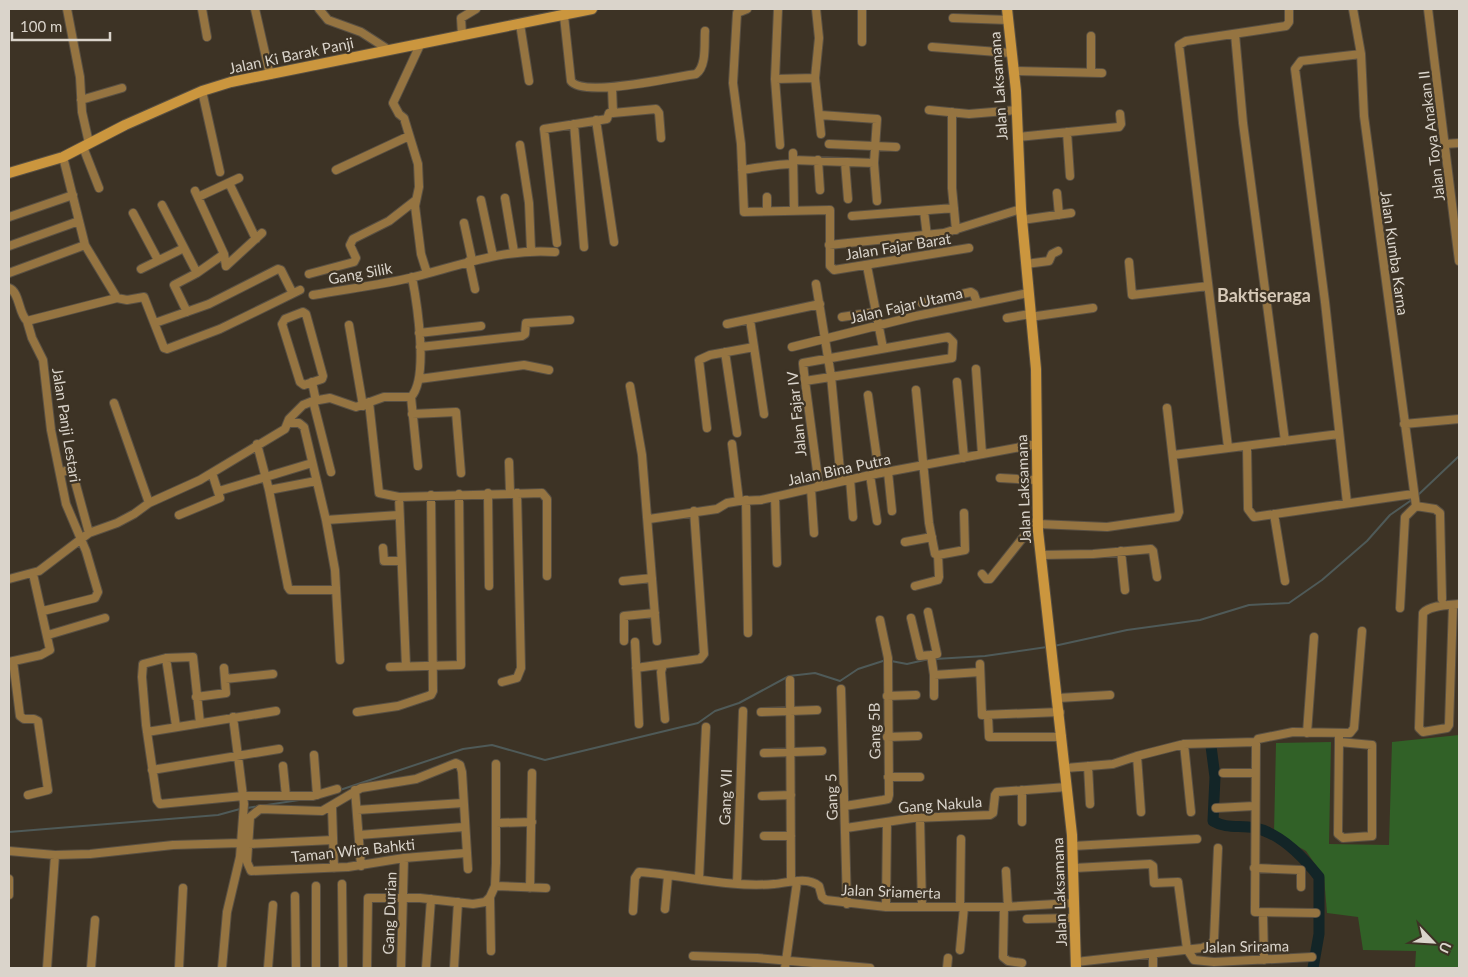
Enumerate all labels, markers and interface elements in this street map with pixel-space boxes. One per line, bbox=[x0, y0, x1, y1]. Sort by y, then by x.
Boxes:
scale bar bbox=[12, 10, 110, 42]
text: 100 m bbox=[20, 17, 62, 35]
street label: Jalan Laksamana bbox=[985, 31, 1011, 141]
street label: Jalan Ki Barak Panji bbox=[227, 33, 355, 77]
street label: Jalan Toya Anakan II bbox=[1414, 70, 1448, 202]
street label: Jalan Kumba Karna bbox=[1377, 190, 1413, 316]
street label: Jalan Fajar Barat bbox=[844, 229, 953, 263]
street label: Gang Silik bbox=[327, 258, 394, 287]
street label: Jalan Fajar Utama bbox=[848, 283, 964, 327]
district label: Baktiseraga bbox=[1217, 284, 1311, 306]
street label: Jalan Panji Lestari bbox=[49, 366, 85, 484]
street label: Jalan Fajar IV bbox=[782, 369, 809, 458]
street label: Jalan Laksamana bbox=[1012, 434, 1034, 544]
street label: Jalan Bina Putra bbox=[786, 449, 892, 489]
street label: Gang 5B bbox=[865, 702, 883, 760]
street label: Gang VII bbox=[715, 768, 735, 826]
street label: Gang 5 bbox=[821, 773, 841, 821]
street label: Gang Nakula bbox=[897, 792, 983, 816]
street label: Taman Wira Bahkti bbox=[290, 835, 416, 865]
street label: Jalan Laksamana bbox=[1048, 837, 1070, 947]
street label: Gang Durian bbox=[379, 871, 399, 955]
street label: Jalan Sriamerta bbox=[841, 880, 941, 902]
north arrow bbox=[1408, 917, 1458, 967]
street label: Jalan Srirama bbox=[1203, 936, 1289, 956]
text: U bbox=[1435, 939, 1455, 956]

